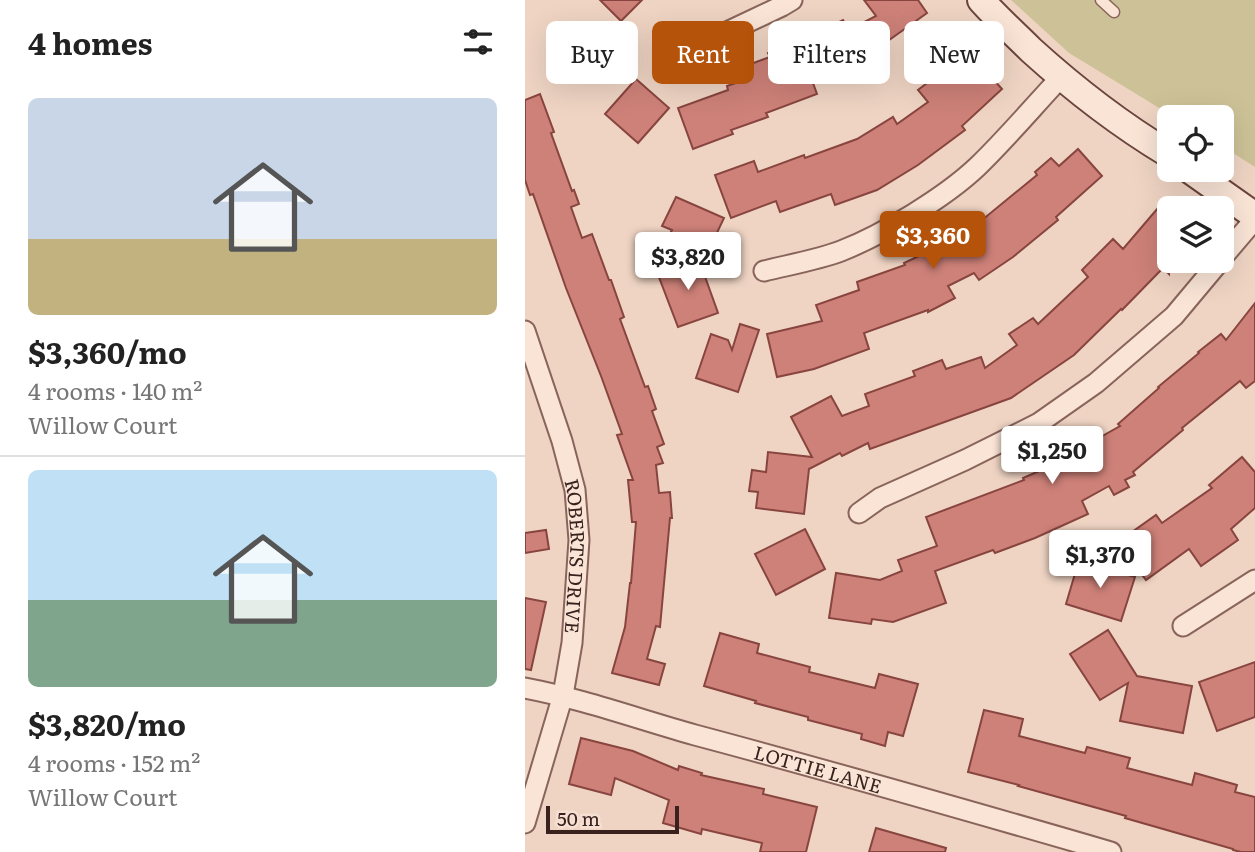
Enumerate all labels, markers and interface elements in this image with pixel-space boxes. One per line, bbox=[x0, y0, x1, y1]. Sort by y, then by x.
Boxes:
text: 4 homes bbox=[28, 20, 153, 64]
chip: Buy bbox=[546, 21, 638, 84]
chip: Rent bbox=[652, 21, 754, 84]
chip: Filters bbox=[768, 21, 890, 84]
chip: New bbox=[904, 21, 1004, 84]
icon: filters bbox=[459, 23, 497, 61]
map controls bbox=[1157, 105, 1234, 273]
button: locate bbox=[1157, 105, 1234, 182]
icon: home bbox=[200, 144, 326, 270]
button: layers bbox=[1157, 196, 1234, 273]
pin: $3,360 bbox=[876, 212, 990, 271]
text: $3,360 bbox=[896, 217, 970, 251]
pin: $3,820 bbox=[631, 232, 745, 292]
text: $3,820 bbox=[651, 238, 725, 272]
text: $3,360/mo bbox=[28, 329, 187, 373]
text: 4 rooms · 140 m² bbox=[28, 373, 202, 407]
text: Willow Court bbox=[28, 407, 177, 441]
pin: $1,250 bbox=[995, 426, 1109, 486]
text: $1,250 bbox=[1017, 432, 1087, 466]
street label: ROBERTS DRIVE bbox=[559, 475, 593, 635]
icon: home bbox=[200, 516, 326, 642]
pin: $1,370 bbox=[1043, 530, 1157, 590]
text: $1,370 bbox=[1065, 536, 1135, 570]
text: $3,820/mo bbox=[28, 701, 186, 745]
street label: LOTTIE LANE bbox=[751, 738, 885, 800]
text: 4 rooms · 152 m² bbox=[28, 745, 201, 779]
text: Willow Court bbox=[28, 779, 177, 813]
scale bar bbox=[546, 803, 679, 835]
text: 50 m bbox=[557, 804, 600, 832]

